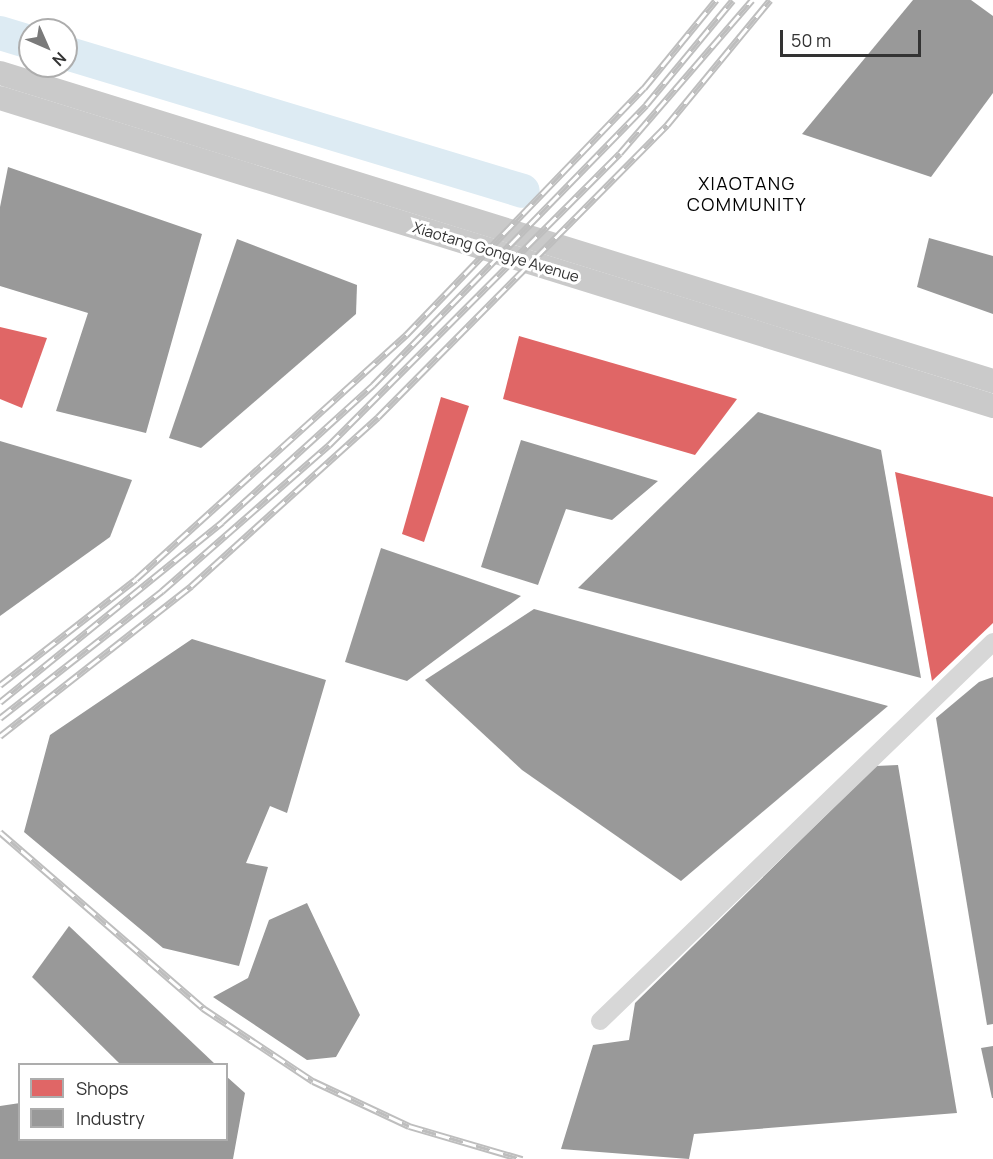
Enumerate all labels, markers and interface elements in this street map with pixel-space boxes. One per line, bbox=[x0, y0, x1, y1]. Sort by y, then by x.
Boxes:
north arrow bbox=[18, 18, 78, 78]
scale bar bbox=[783, 18, 924, 56]
text: 50 m bbox=[791, 28, 831, 52]
text: N bbox=[47, 47, 71, 71]
district label: XIAOTANG COMMUNITY bbox=[687, 173, 807, 216]
street label: Xiaotang Gongye Avenue bbox=[411, 218, 581, 286]
legend bbox=[18, 1063, 228, 1141]
text: Shops bbox=[76, 1076, 128, 1100]
text: Industry bbox=[76, 1106, 145, 1130]

